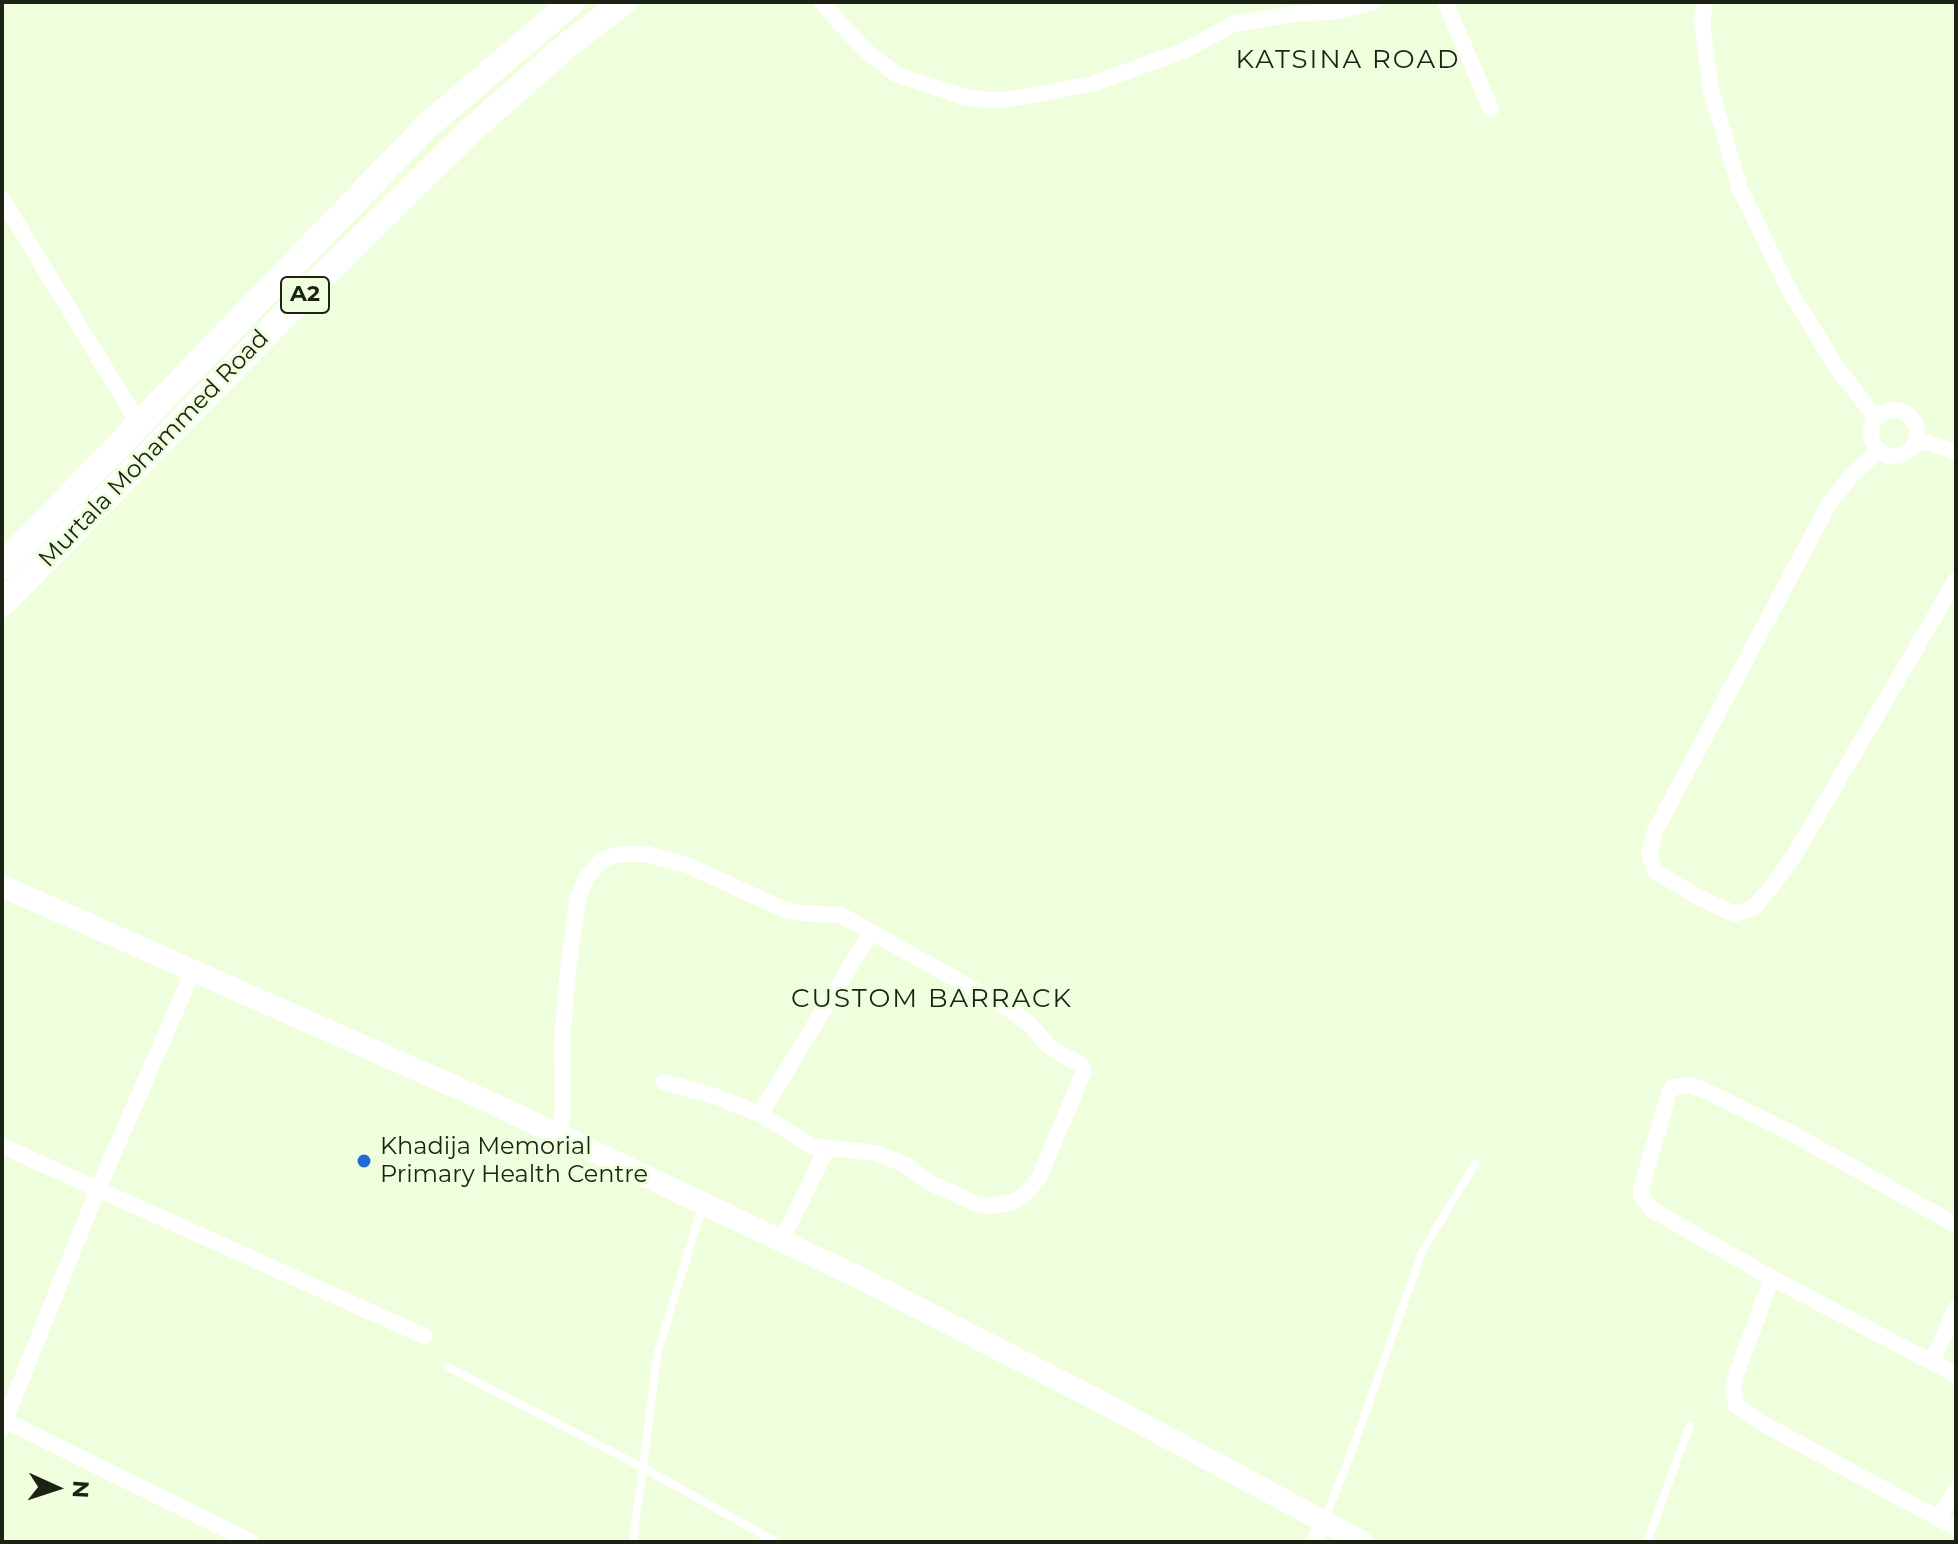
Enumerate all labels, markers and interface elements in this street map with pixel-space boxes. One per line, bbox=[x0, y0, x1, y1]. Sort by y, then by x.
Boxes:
district label: KATSINA ROAD bbox=[1235, 44, 1461, 76]
road number: A2 bbox=[281, 277, 329, 313]
street label: Murtala Mohammed Road bbox=[33, 324, 275, 574]
district label: CUSTOM BARRACK bbox=[791, 983, 1073, 1015]
place label: Khadija Memorial Primary Health Centre bbox=[380, 1133, 648, 1189]
marker: Khadija Memorial Primary Health Centre bbox=[355, 1152, 373, 1170]
north arrow bbox=[16, 1448, 96, 1528]
text: N bbox=[67, 1480, 94, 1499]

